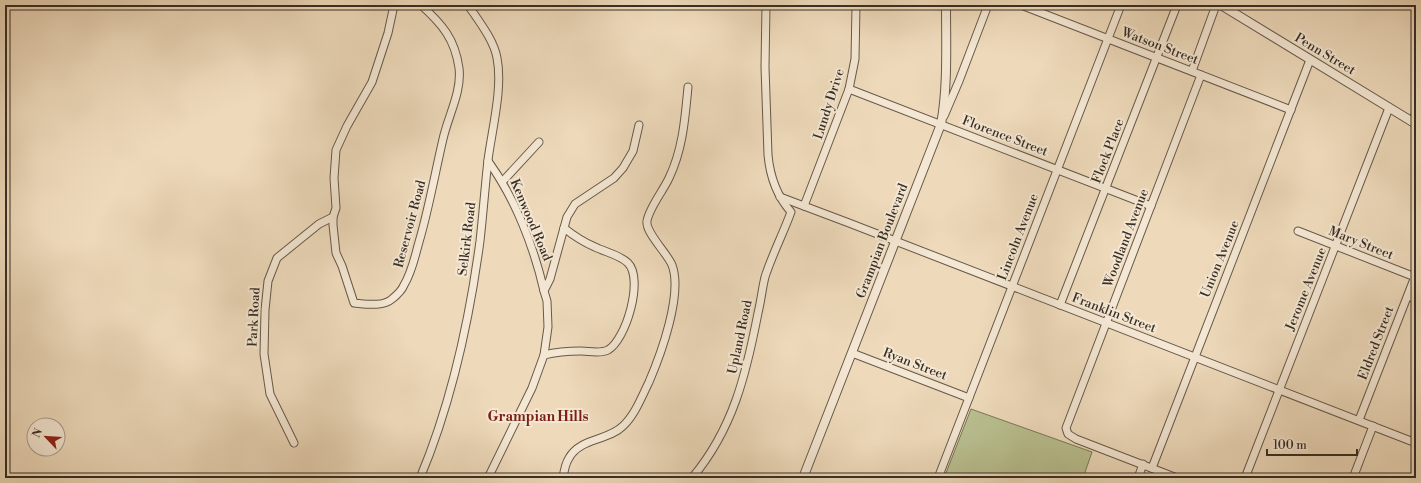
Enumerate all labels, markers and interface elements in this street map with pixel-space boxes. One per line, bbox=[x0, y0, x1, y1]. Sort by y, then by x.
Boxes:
street label: Watson Street bbox=[1118, 24, 1201, 68]
street label: Penn Street bbox=[1292, 30, 1359, 79]
street label: Lundy Drive bbox=[810, 66, 848, 141]
street label: Florence Street bbox=[960, 112, 1051, 160]
street label: Flock Place bbox=[1088, 116, 1128, 186]
street label: Kenwood Road bbox=[507, 177, 556, 264]
street label: Reservoir Road bbox=[391, 178, 430, 270]
street label: Grampian Boulevard bbox=[853, 181, 912, 301]
street label: Woodland Avenue bbox=[1100, 186, 1152, 290]
street label: Lincoln Avenue bbox=[994, 191, 1042, 283]
street label: Selkirk Road bbox=[455, 201, 480, 277]
street label: Union Avenue bbox=[1197, 218, 1243, 300]
street label: Mary Street bbox=[1326, 223, 1396, 263]
street label: Jerome Avenue bbox=[1282, 245, 1330, 334]
street label: Park Road bbox=[244, 286, 264, 347]
street label: Franklin Street bbox=[1070, 290, 1159, 337]
street label: Upland Road bbox=[724, 298, 756, 375]
street label: Eldred Street bbox=[1355, 304, 1398, 382]
street label: Ryan Street bbox=[881, 344, 950, 384]
district label: Grampian Hills bbox=[487, 408, 589, 426]
north arrow bbox=[26, 417, 66, 457]
text: N bbox=[30, 426, 46, 440]
scale bar bbox=[1267, 431, 1357, 457]
text: 100 m bbox=[1273, 438, 1307, 453]

